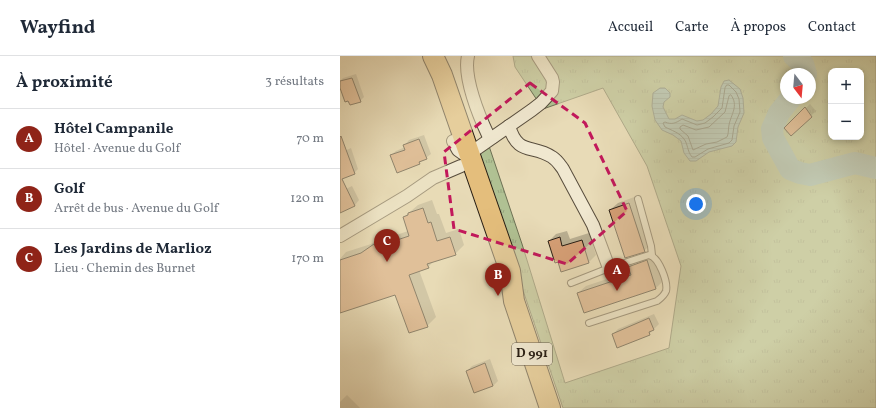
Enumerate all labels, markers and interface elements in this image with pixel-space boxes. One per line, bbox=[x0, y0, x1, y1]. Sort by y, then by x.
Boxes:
text: Wayfind bbox=[20, 15, 95, 41]
text: Accueil bbox=[608, 18, 653, 37]
text: Carte bbox=[675, 18, 709, 37]
text: À propos bbox=[731, 18, 786, 37]
text: Contact bbox=[808, 18, 856, 37]
north arrow bbox=[780, 68, 816, 104]
map controls bbox=[828, 68, 864, 140]
button: + bbox=[828, 68, 864, 104]
text: À proximité bbox=[16, 71, 113, 94]
text: 3 résultats bbox=[265, 73, 324, 91]
button: − bbox=[828, 104, 864, 140]
text: Hôtel Campanile bbox=[54, 119, 174, 140]
text: A bbox=[24, 130, 34, 148]
text: 70 m bbox=[296, 130, 324, 148]
text: Hôtel · Avenue du Golf bbox=[54, 140, 180, 158]
text: Golf bbox=[54, 179, 84, 200]
text: B bbox=[25, 190, 33, 208]
text: 120 m bbox=[290, 190, 324, 208]
your location bbox=[686, 194, 706, 214]
text: Arrêt de bus · Avenue du Golf bbox=[54, 200, 218, 218]
pin: C bbox=[374, 229, 400, 262]
text: Les Jardins de Marlioz bbox=[54, 239, 212, 260]
text: C bbox=[25, 250, 33, 268]
text: 170 m bbox=[291, 250, 324, 268]
pin: A bbox=[604, 258, 630, 291]
text: Lieu · Chemin des Burnet bbox=[54, 260, 196, 278]
pin: B bbox=[485, 263, 511, 296]
road number: D 991 bbox=[512, 343, 552, 365]

